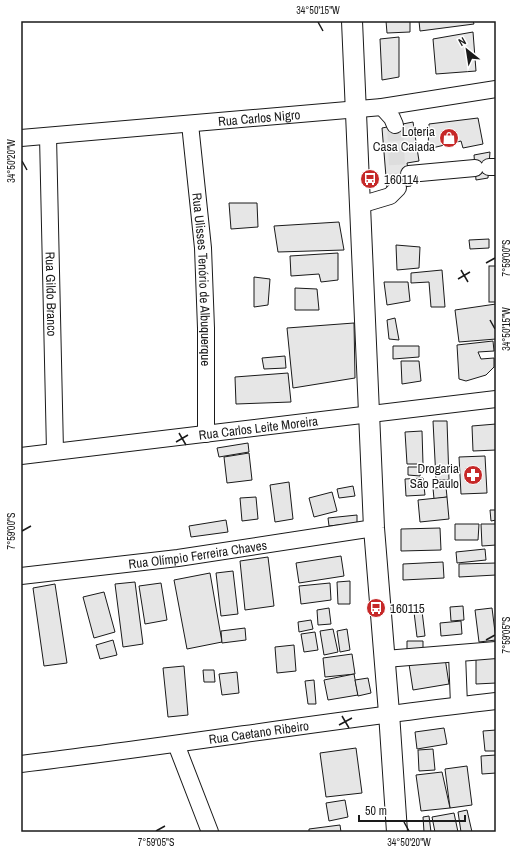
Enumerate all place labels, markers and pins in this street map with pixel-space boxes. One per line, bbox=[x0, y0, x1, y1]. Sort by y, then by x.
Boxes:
place label: Loteria Casa Caiada bbox=[373, 123, 435, 155]
shop icon: Loteria Casa Caiada bbox=[438, 127, 460, 149]
bus stop icon: 160114 bbox=[359, 168, 381, 190]
place label: 160114 bbox=[384, 171, 419, 188]
place label: Drogaria São Paulo bbox=[410, 460, 459, 492]
pharmacy icon: Drogaria São Paulo bbox=[462, 464, 484, 486]
bus stop icon: 160115 bbox=[365, 597, 387, 619]
place label: 160115 bbox=[390, 600, 425, 617]

